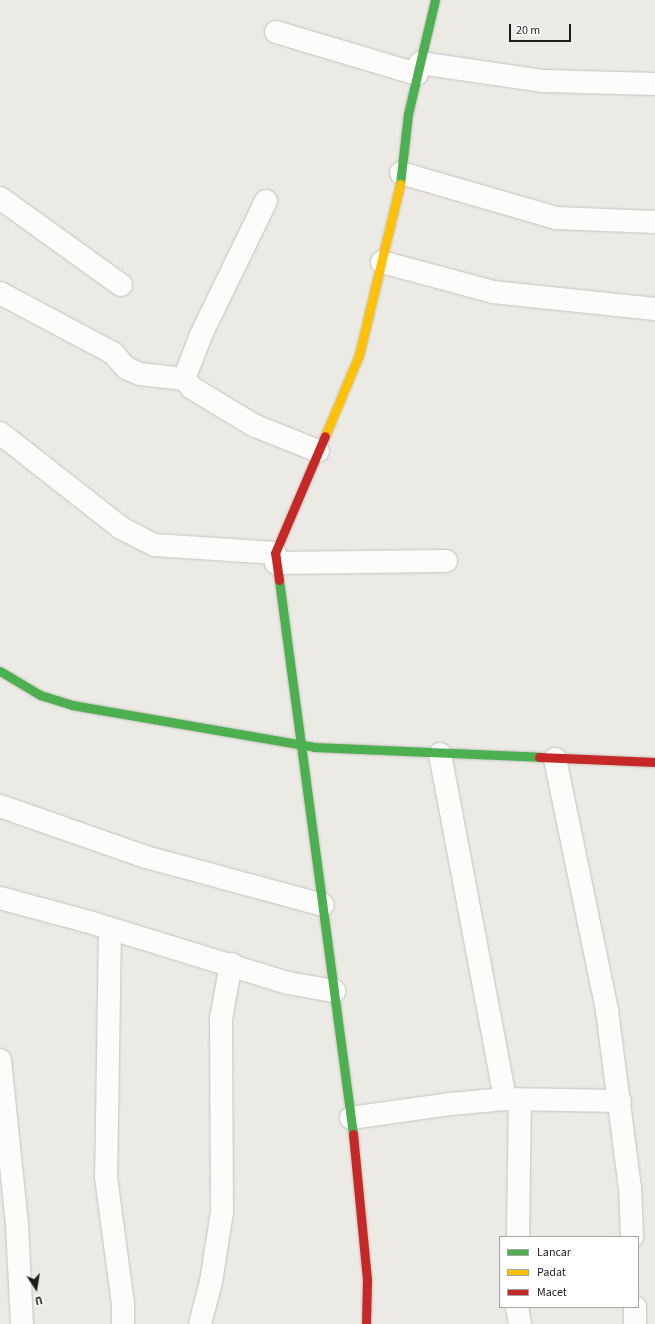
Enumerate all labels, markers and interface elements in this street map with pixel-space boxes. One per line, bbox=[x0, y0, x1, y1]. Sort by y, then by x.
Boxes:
scale bar bbox=[511, 16, 573, 42]
text: 20 m bbox=[516, 22, 540, 39]
legend bbox=[499, 1236, 639, 1308]
text: Lancar bbox=[537, 1244, 571, 1261]
text: Padat bbox=[537, 1264, 566, 1281]
north arrow bbox=[16, 1268, 56, 1308]
text: Macet bbox=[537, 1284, 567, 1301]
text: U bbox=[33, 1292, 44, 1308]

